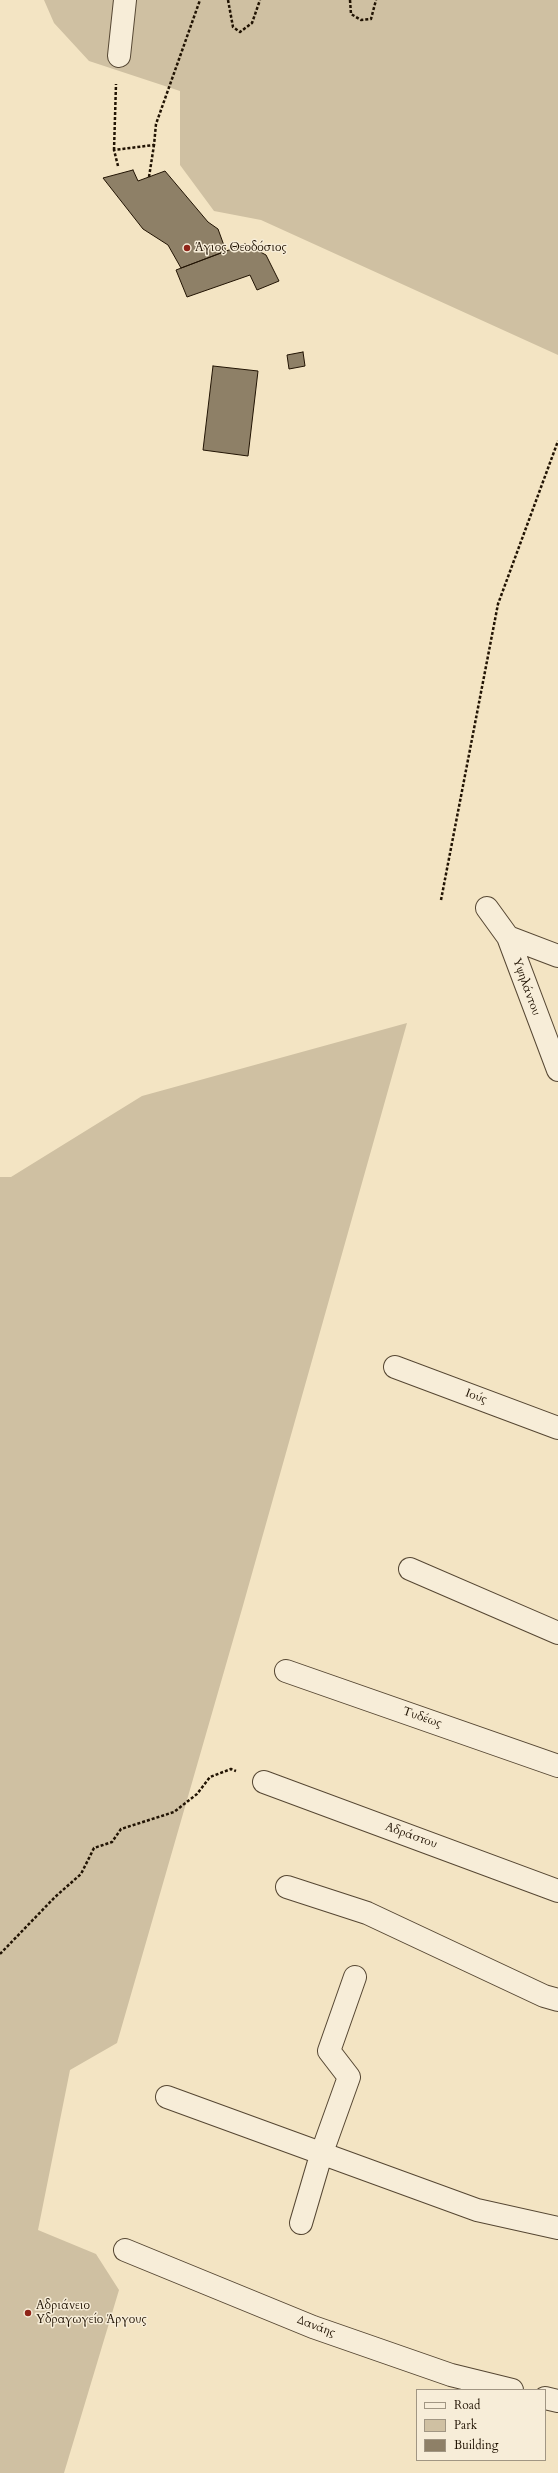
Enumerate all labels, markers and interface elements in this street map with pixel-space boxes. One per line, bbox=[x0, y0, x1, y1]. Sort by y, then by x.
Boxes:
place label: Άγιος Θεοδόσιος bbox=[195, 241, 287, 255]
marker: Άγιος Θεοδόσιος bbox=[182, 243, 192, 253]
street label: Υψηλάντου bbox=[509, 956, 543, 1018]
street label: Ιούς bbox=[463, 1386, 489, 1408]
street label: Τυδέως bbox=[400, 1705, 444, 1731]
street label: Αδράστου bbox=[383, 1820, 439, 1852]
place label: Αδριάνειο Υδραγωγείο Άργους bbox=[36, 2299, 147, 2327]
marker: Αδριάνειο Υδραγωγείο Άργους bbox=[23, 2308, 33, 2318]
street label: Δανάης bbox=[295, 2313, 337, 2341]
legend bbox=[416, 2389, 546, 2461]
text: Road bbox=[454, 2397, 480, 2413]
text: Park bbox=[454, 2417, 477, 2433]
text: Building bbox=[454, 2437, 498, 2453]

